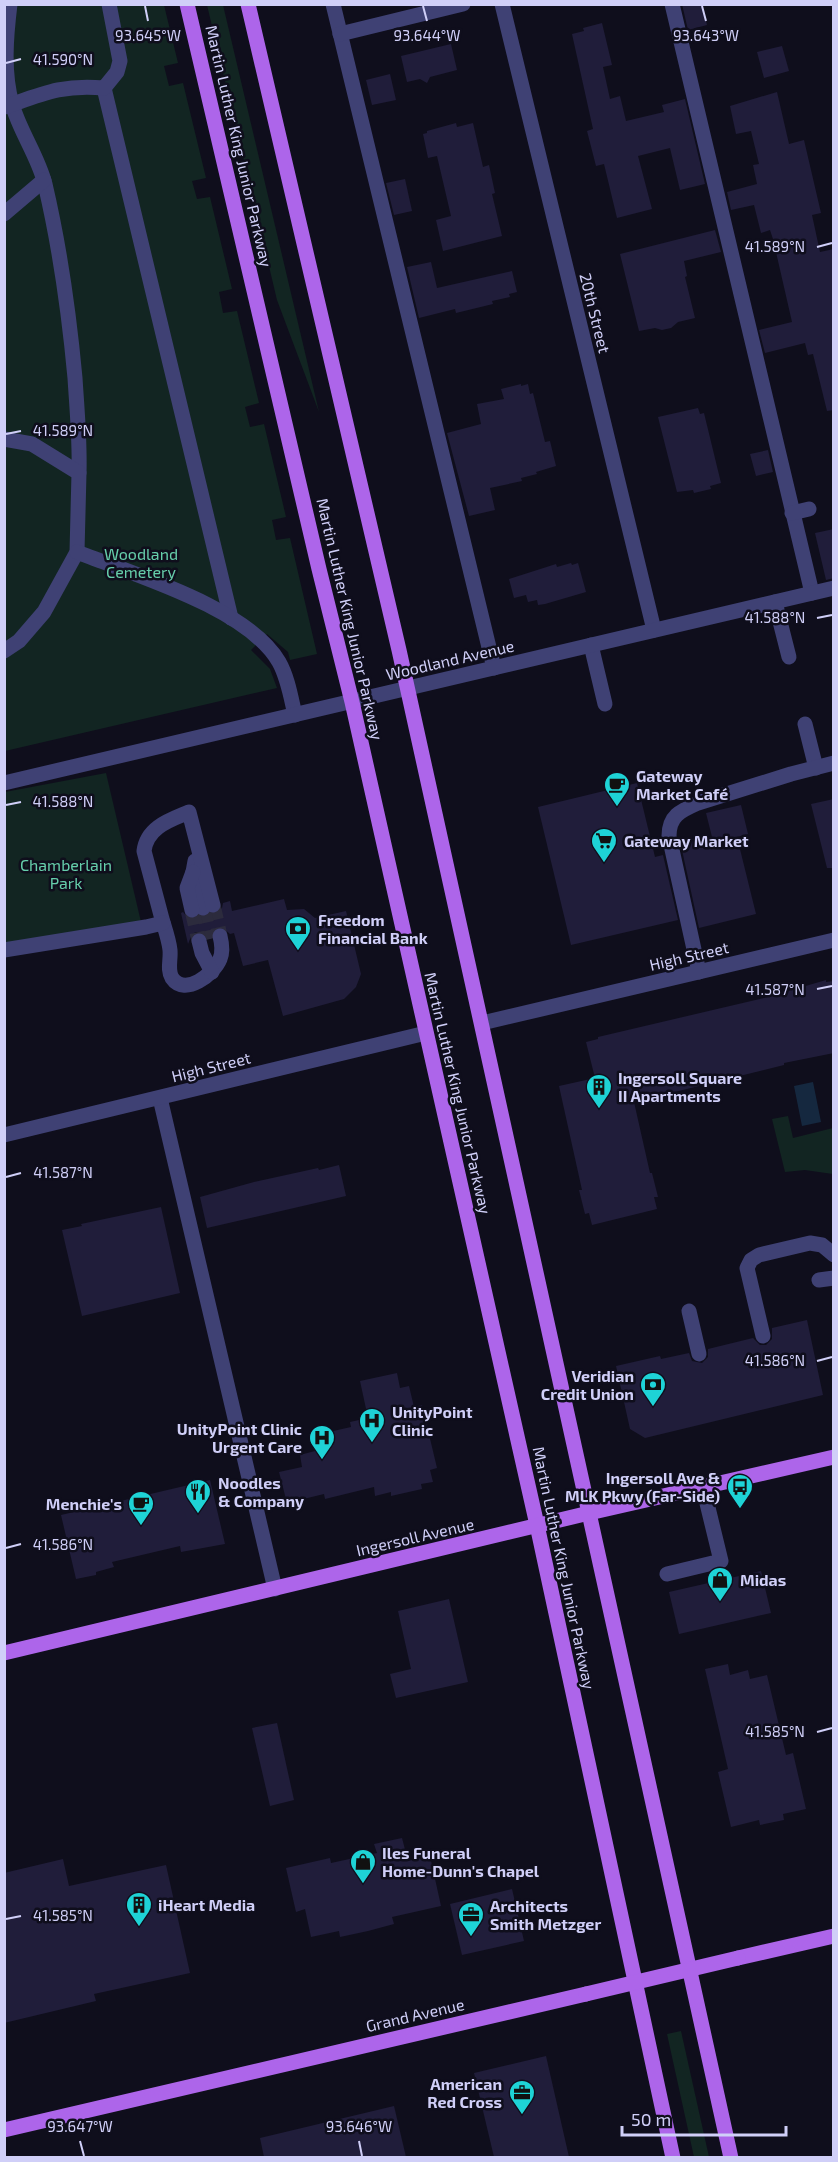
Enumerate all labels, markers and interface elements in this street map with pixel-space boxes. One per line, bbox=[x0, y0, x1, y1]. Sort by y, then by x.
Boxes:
street label: Martin Luther King Junior Parkway bbox=[202, 23, 277, 269]
text: 93.645°W bbox=[115, 26, 181, 44]
text: 93.644°W bbox=[393, 26, 461, 44]
text: 93.643°W bbox=[673, 26, 739, 44]
text: 41.590°N bbox=[33, 50, 93, 68]
text: 41.589°N bbox=[745, 237, 805, 255]
street label: 20th Street bbox=[576, 271, 615, 355]
text: 41.589°N bbox=[33, 421, 93, 439]
street label: Martin Luther King Junior Parkway bbox=[313, 496, 388, 742]
park label: Woodland Cemetery bbox=[104, 544, 178, 581]
text: 41.588°N bbox=[745, 608, 805, 626]
street label: Woodland Avenue bbox=[384, 636, 516, 684]
place label: Gateway Market Café bbox=[636, 766, 728, 803]
cafe icon: Gateway Market Café bbox=[602, 770, 632, 808]
text: 41.588°N bbox=[33, 792, 93, 810]
supermarket icon: Gateway Market bbox=[589, 826, 619, 864]
place label: Gateway Market bbox=[624, 831, 749, 851]
park label: Chamberlain Park bbox=[20, 855, 112, 892]
place label: Freedom Financial Bank bbox=[318, 910, 428, 947]
bank icon: Freedom Financial Bank bbox=[283, 914, 313, 952]
street label: High Street bbox=[647, 937, 730, 974]
street label: Martin Luther King Junior Parkway bbox=[421, 970, 496, 1216]
text: 41.587°N bbox=[745, 980, 805, 998]
street label: High Street bbox=[169, 1048, 252, 1086]
place label: Ingersoll Square II Apartments bbox=[618, 1068, 742, 1105]
building icon: Ingersoll Square II Apartments bbox=[584, 1072, 614, 1110]
text: 41.587°N bbox=[33, 1163, 93, 1181]
text: 41.586°N bbox=[745, 1351, 805, 1369]
place label: Veridian Credit Union bbox=[541, 1366, 634, 1403]
bank icon: Veridian Credit Union bbox=[638, 1370, 668, 1408]
place label: UnityPoint Clinic bbox=[392, 1402, 473, 1439]
hospital icon: UnityPoint Clinic bbox=[357, 1406, 387, 1444]
place label: UnityPoint Clinic Urgent Care bbox=[177, 1419, 302, 1456]
hospital icon: UnityPoint Clinic Urgent Care bbox=[307, 1423, 337, 1461]
street label: Martin Luther King Junior Parkway bbox=[529, 1445, 600, 1692]
place label: Ingersoll Ave & MLK Pkwy (Far-Side) bbox=[565, 1468, 720, 1506]
bus stop icon: Ingersoll Ave & MLK Pkwy (Far-Side) bbox=[725, 1472, 755, 1510]
place label: Noodles & Company bbox=[218, 1473, 304, 1511]
restaurant icon: Noodles & Company bbox=[183, 1477, 213, 1515]
cafe icon: Menchie's bbox=[126, 1489, 156, 1527]
place label: Menchie's bbox=[46, 1494, 122, 1513]
street label: Ingersoll Avenue bbox=[354, 1514, 476, 1559]
text: 41.586°N bbox=[33, 1535, 93, 1553]
shop icon: Midas bbox=[705, 1565, 735, 1603]
place label: Midas bbox=[740, 1570, 786, 1589]
text: 41.585°N bbox=[745, 1722, 805, 1740]
place label: Iles Funeral Home-Dunn's Chapel bbox=[382, 1843, 540, 1880]
shop icon: Iles Funeral Home-Dunn's Chapel bbox=[348, 1847, 378, 1885]
building icon: iHeart Media bbox=[124, 1890, 154, 1928]
place label: iHeart Media bbox=[158, 1895, 255, 1914]
place label: Architects Smith Metzger bbox=[490, 1896, 601, 1933]
office icon: Architects Smith Metzger bbox=[456, 1900, 486, 1938]
text: 41.585°N bbox=[33, 1906, 93, 1924]
street label: Grand Avenue bbox=[364, 1994, 466, 2035]
place label: American Red Cross bbox=[427, 2074, 502, 2111]
office icon: American Red Cross bbox=[507, 2078, 537, 2116]
scale bar bbox=[622, 2099, 786, 2137]
text: 50 m bbox=[631, 2108, 671, 2130]
text: 93.647°W bbox=[47, 2117, 113, 2135]
text: 93.646°W bbox=[326, 2117, 392, 2135]

